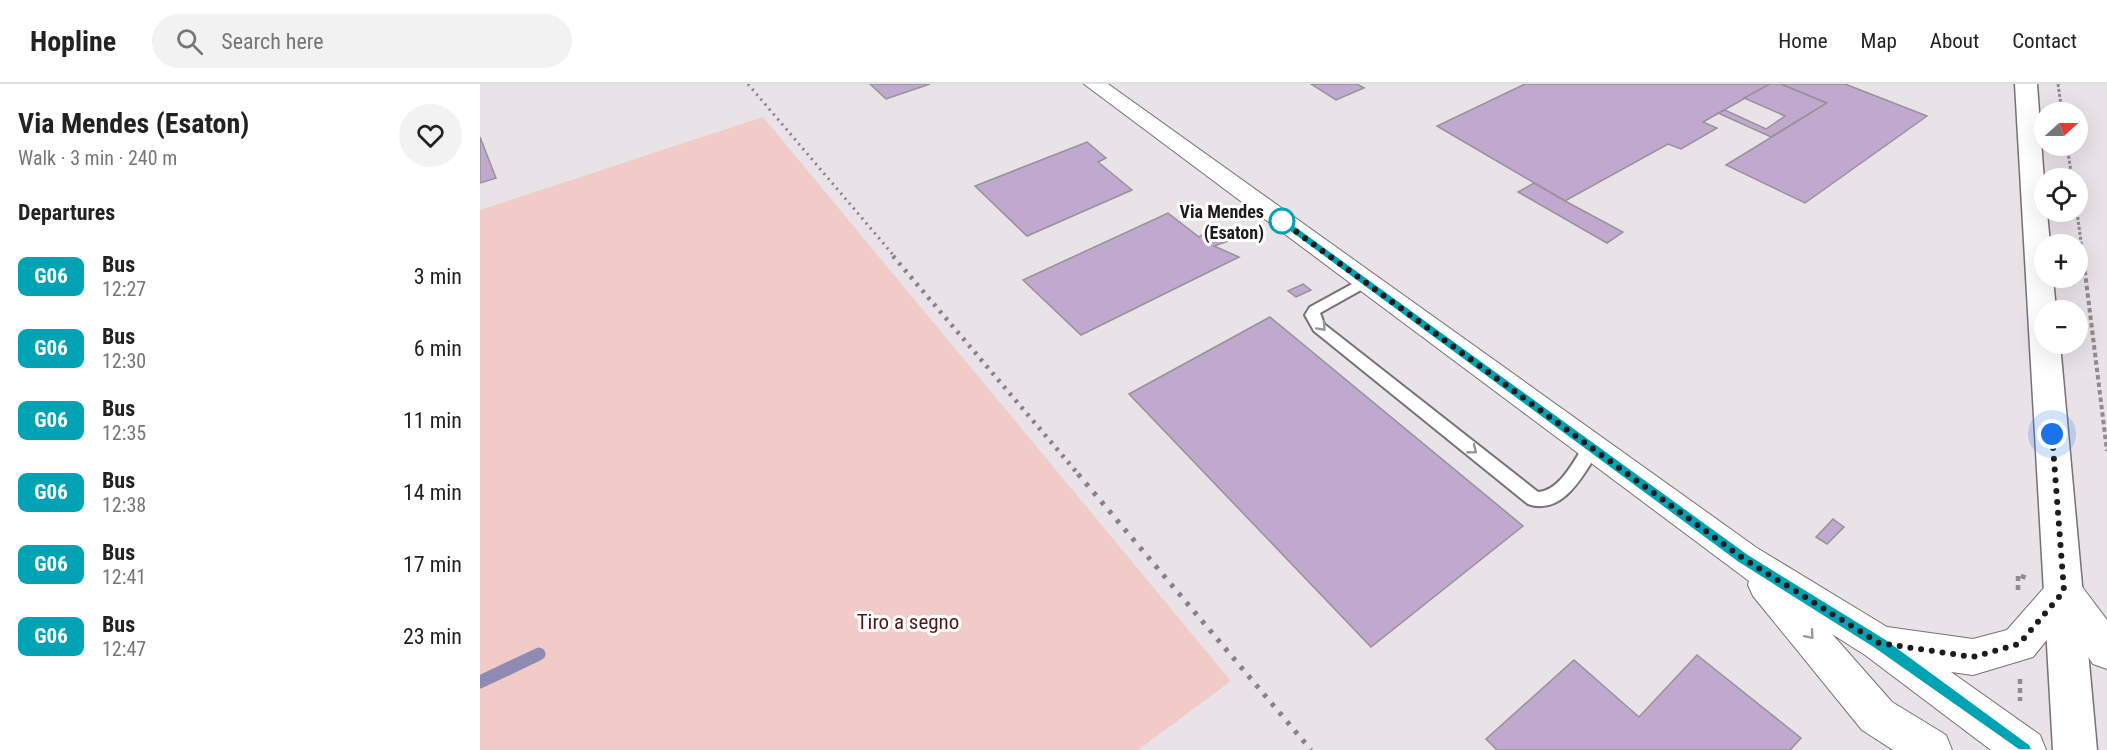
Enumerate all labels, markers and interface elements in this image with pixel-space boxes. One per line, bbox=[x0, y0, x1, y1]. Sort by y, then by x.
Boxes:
search box bbox=[152, 14, 572, 68]
text: Hopline bbox=[30, 25, 116, 58]
icon: search bbox=[173, 25, 206, 58]
text: Search here bbox=[221, 29, 324, 54]
text: Home bbox=[1778, 29, 1828, 53]
text: Map bbox=[1861, 29, 1897, 53]
text: About bbox=[1930, 29, 1979, 53]
text: Contact bbox=[2012, 29, 2077, 53]
north arrow bbox=[2034, 102, 2088, 156]
map controls bbox=[2034, 102, 2088, 354]
button: heart bbox=[399, 104, 462, 167]
text: Via Mendes (Esaton) bbox=[18, 107, 249, 140]
text: Walk · 3 min · 240 m bbox=[18, 146, 177, 170]
button: locate bbox=[2034, 168, 2088, 222]
text: Departures bbox=[18, 200, 115, 225]
place label: Via Mendes (Esaton) bbox=[1180, 201, 1264, 244]
marker: Via Mendes (Esaton) bbox=[1269, 208, 1295, 234]
button: + bbox=[2034, 234, 2088, 288]
text: Bus bbox=[102, 252, 135, 277]
text: G06 bbox=[34, 264, 68, 288]
text: 3 min bbox=[414, 264, 462, 289]
text: 12:27 bbox=[102, 277, 146, 301]
button: − bbox=[2034, 300, 2088, 354]
one-way arrow bbox=[1315, 321, 1326, 331]
text: Bus bbox=[102, 324, 135, 349]
text: G06 bbox=[34, 336, 68, 360]
text: 6 min bbox=[414, 336, 462, 361]
text: 12:30 bbox=[102, 349, 146, 373]
text: Bus bbox=[102, 396, 135, 421]
text: G06 bbox=[34, 408, 68, 432]
text: 11 min bbox=[403, 408, 462, 433]
your location bbox=[2037, 419, 2067, 449]
text: 12:35 bbox=[102, 421, 146, 445]
one-way arrow bbox=[1466, 443, 1477, 454]
text: Bus bbox=[102, 468, 135, 493]
text: G06 bbox=[34, 480, 68, 504]
text: 14 min bbox=[403, 480, 462, 505]
text: 12:38 bbox=[102, 493, 146, 517]
text: Bus bbox=[102, 540, 135, 565]
text: G06 bbox=[34, 552, 68, 576]
text: 17 min bbox=[403, 552, 462, 577]
text: 12:41 bbox=[102, 565, 146, 589]
park label: Tiro a segno bbox=[857, 610, 959, 634]
text: Bus bbox=[102, 612, 135, 637]
text: G06 bbox=[34, 624, 68, 648]
text: 23 min bbox=[403, 624, 462, 649]
one-way arrow bbox=[1803, 628, 1814, 639]
text: 12:47 bbox=[102, 637, 146, 661]

